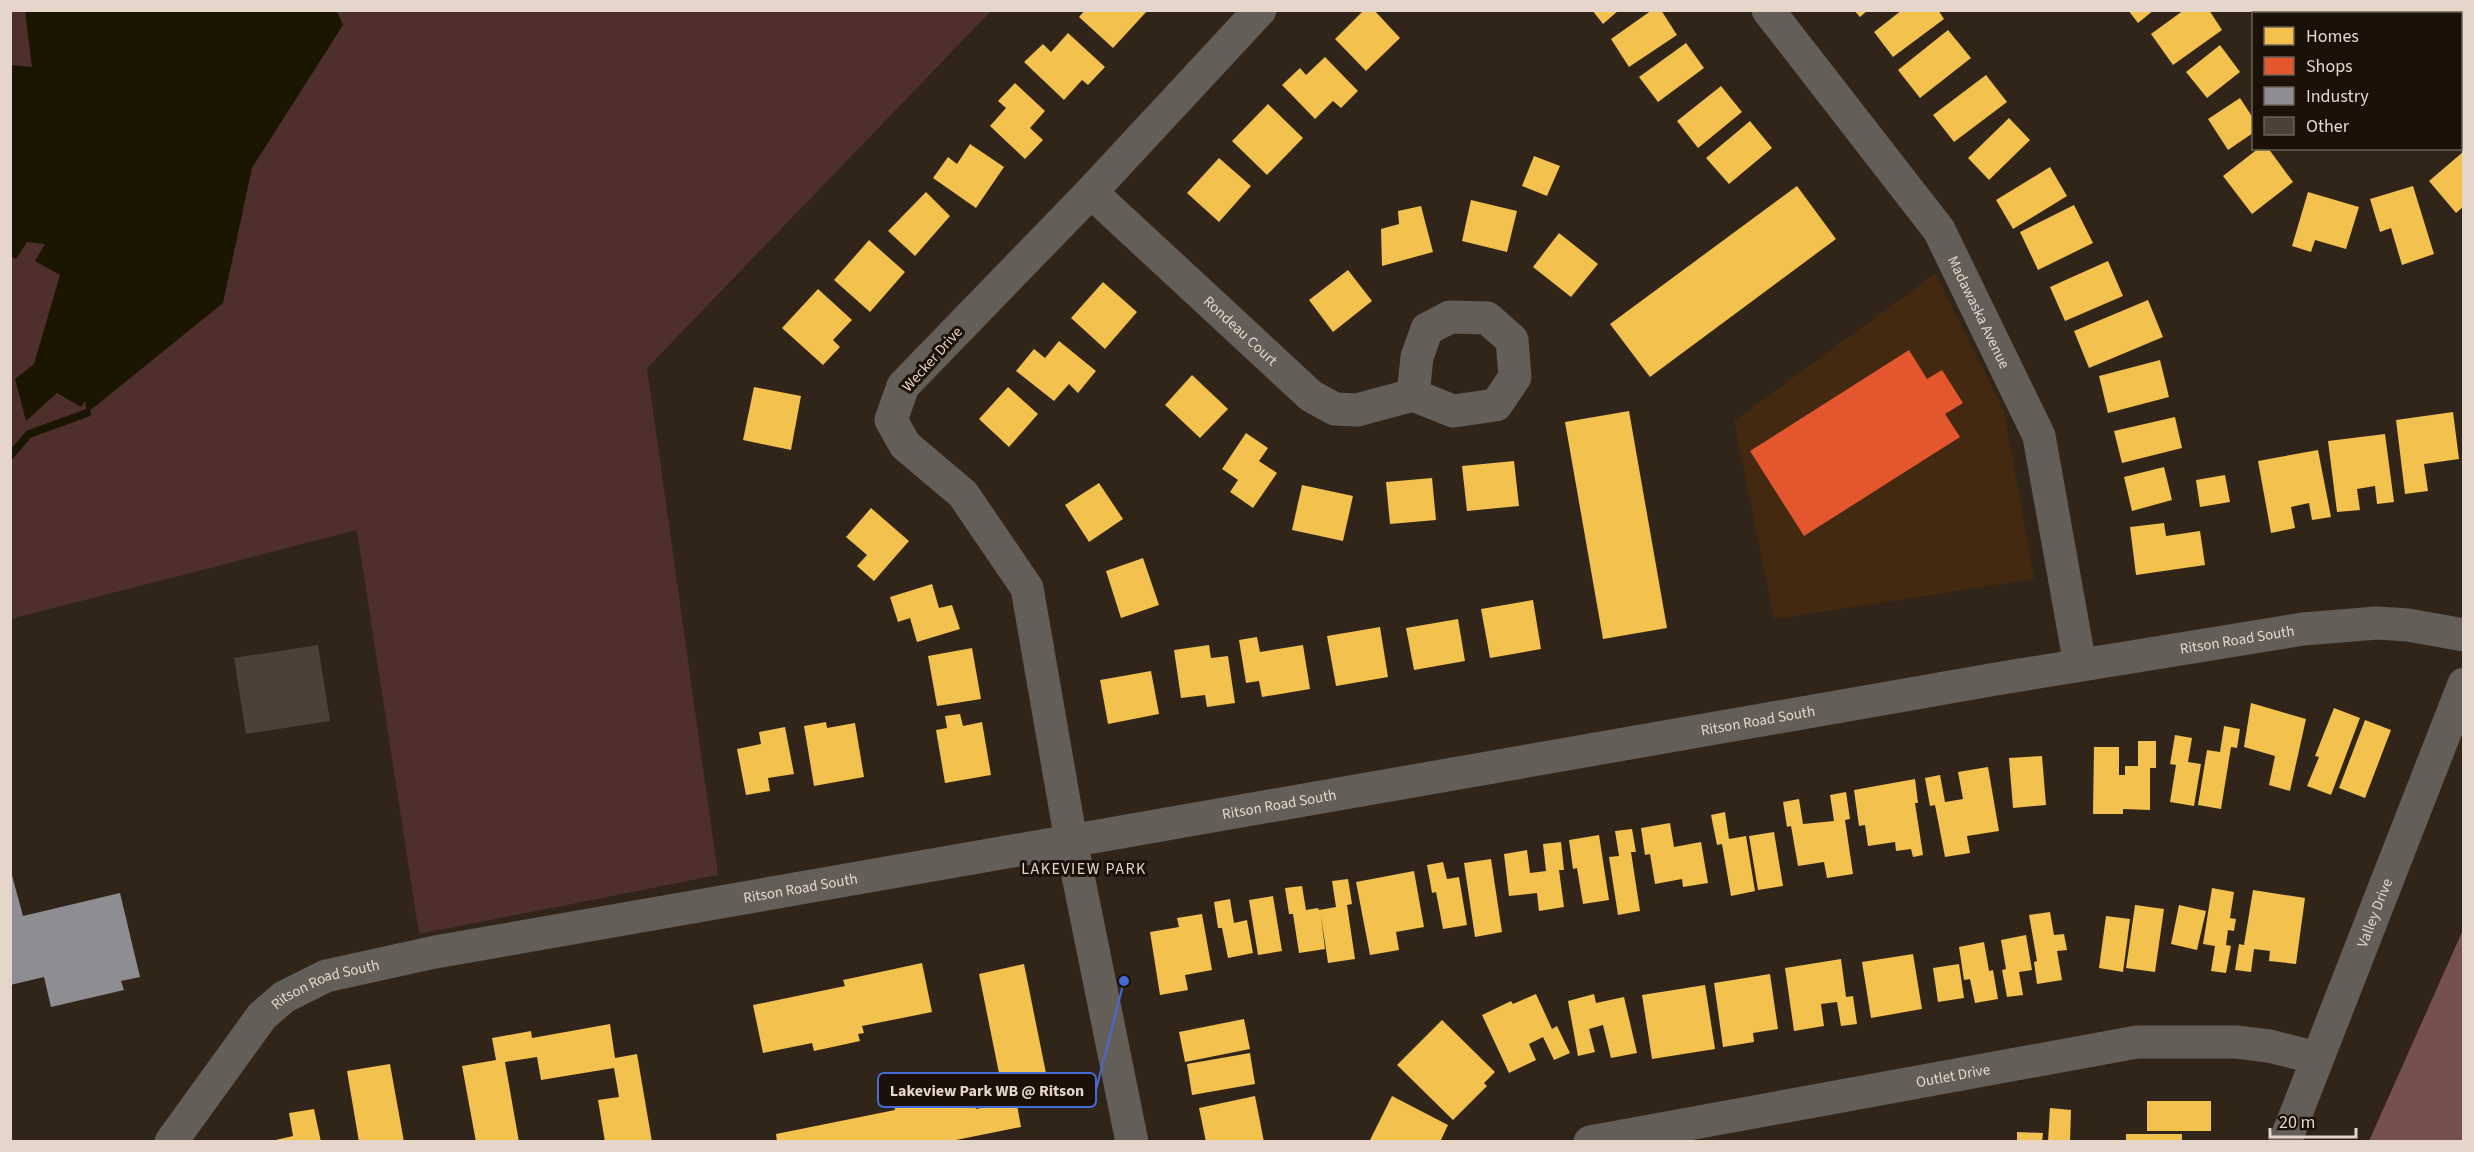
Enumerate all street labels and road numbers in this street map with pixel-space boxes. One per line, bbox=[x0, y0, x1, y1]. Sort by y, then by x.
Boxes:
street label: Madawaska Avenue bbox=[1942, 252, 2015, 372]
street label: Rondeau Court bbox=[1199, 291, 1282, 371]
street label: Wecker Drive bbox=[897, 322, 967, 397]
street label: Ritson Road South bbox=[2178, 621, 2296, 660]
street label: Ritson Road South bbox=[1699, 701, 1817, 741]
street label: Ritson Road South bbox=[1220, 785, 1338, 825]
street label: Ritson Road South bbox=[742, 868, 859, 909]
street label: Valley Drive bbox=[2352, 875, 2398, 951]
street label: Ritson Road South bbox=[267, 955, 381, 1015]
street label: Outlet Drive bbox=[1914, 1059, 1992, 1093]

